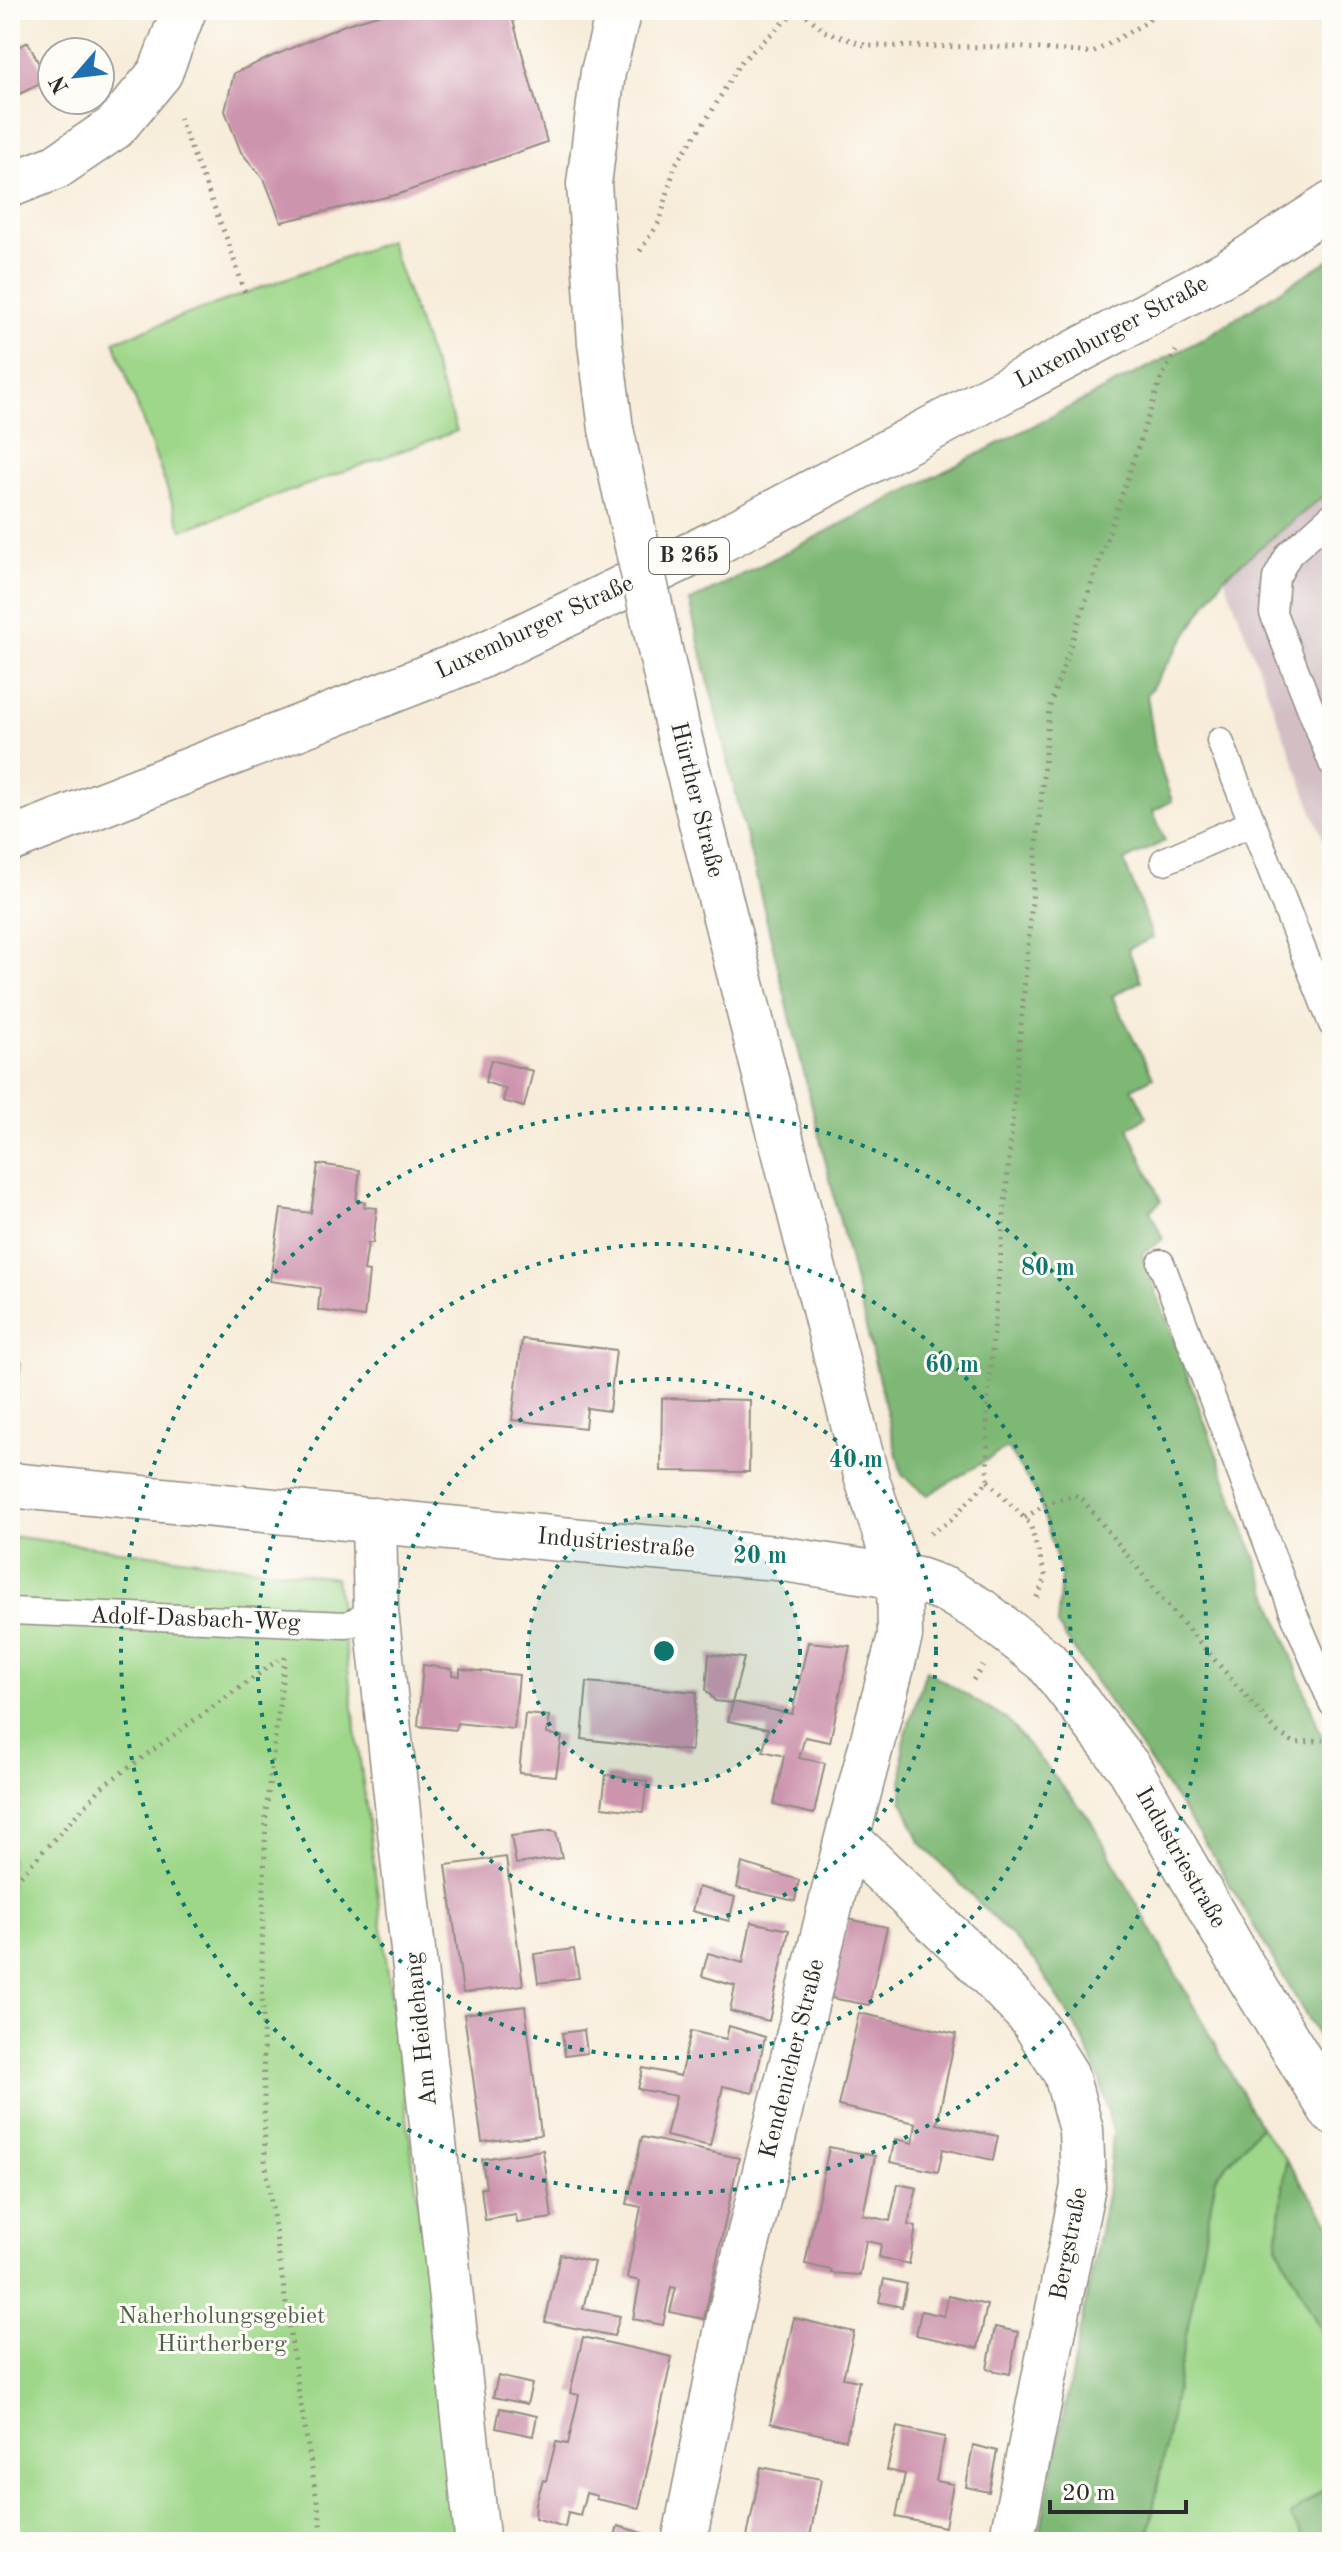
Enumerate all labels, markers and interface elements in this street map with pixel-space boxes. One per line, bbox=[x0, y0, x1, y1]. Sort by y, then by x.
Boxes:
north arrow bbox=[36, 36, 116, 116]
text: N bbox=[46, 72, 74, 97]
street label: Luxemburger Straße bbox=[1011, 272, 1213, 394]
road number: B 265 bbox=[649, 538, 729, 574]
street label: Luxemburger Straße bbox=[432, 572, 638, 684]
street label: Hürther Straße bbox=[665, 720, 727, 880]
text: 80 m bbox=[1021, 1257, 1075, 1281]
text: 60 m bbox=[925, 1354, 979, 1378]
text: 40 m bbox=[829, 1449, 883, 1473]
street label: Industriestraße bbox=[536, 1525, 696, 1563]
text: 20 m bbox=[733, 1545, 787, 1569]
street label: Adolf-Dasbach-Weg bbox=[89, 1604, 301, 1636]
centre of rings bbox=[650, 1637, 678, 1665]
street label: Industriestraße bbox=[1130, 1784, 1230, 1932]
street label: Am Heidehang bbox=[402, 1951, 442, 2107]
street label: Kendenicher Straße bbox=[757, 1957, 829, 2161]
street label: Bergstraße bbox=[1047, 2185, 1093, 2303]
park label: Naherholungsgebiet Hürtherberg bbox=[118, 2305, 326, 2357]
scale bar bbox=[1050, 2464, 1186, 2514]
text: 20 m bbox=[1062, 2482, 1116, 2506]

